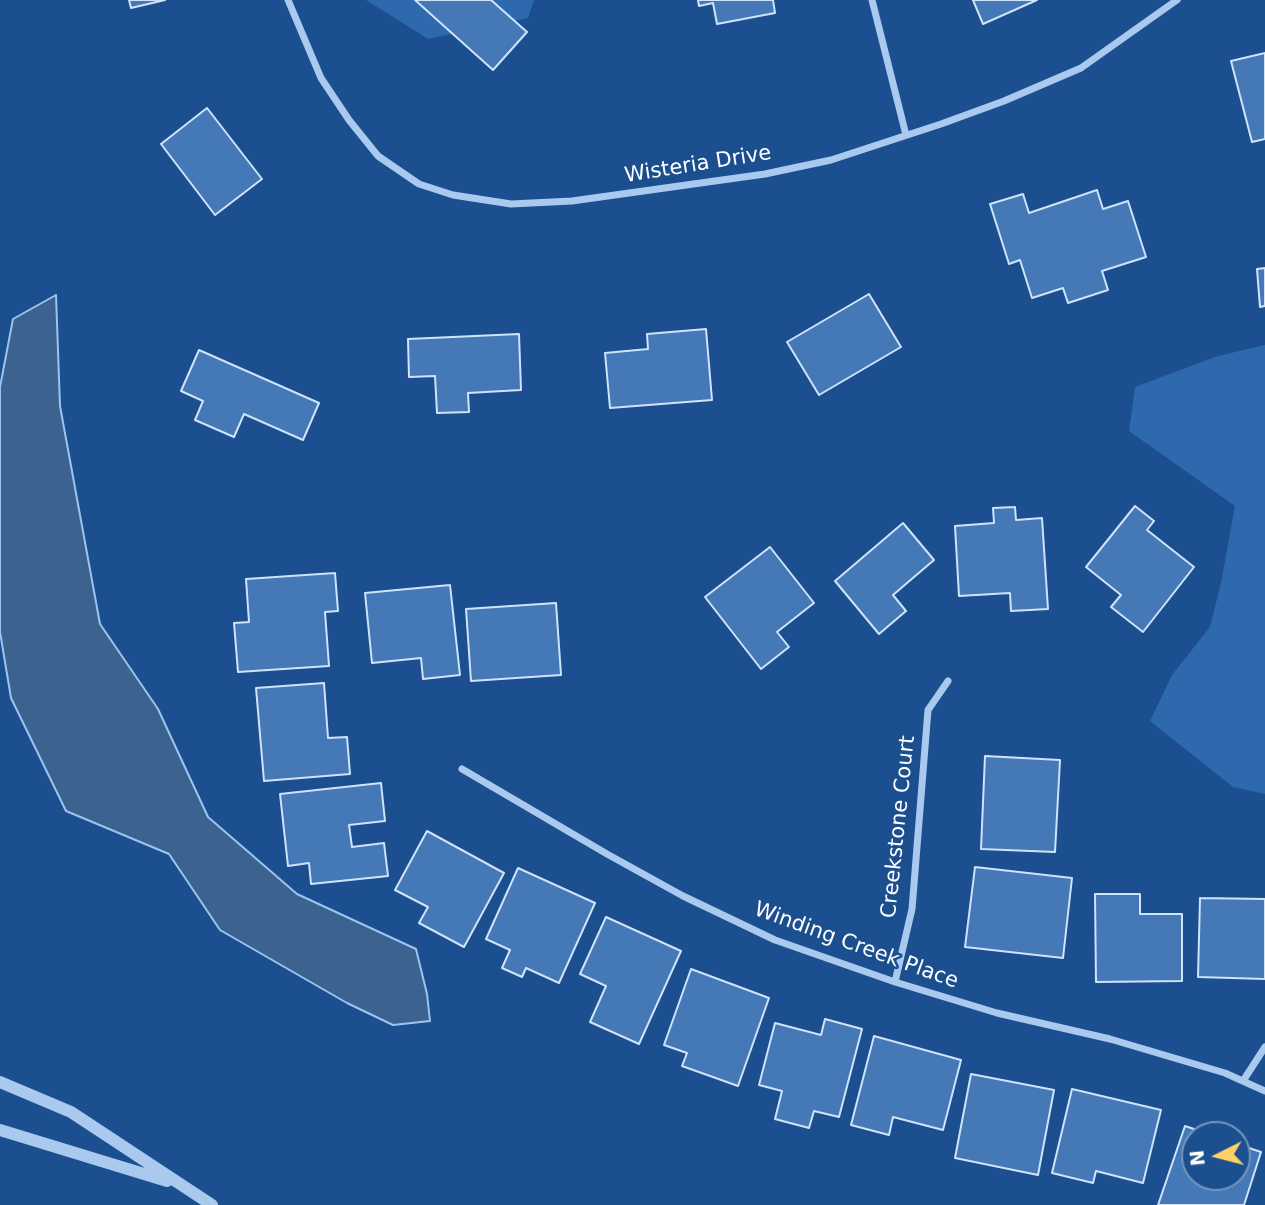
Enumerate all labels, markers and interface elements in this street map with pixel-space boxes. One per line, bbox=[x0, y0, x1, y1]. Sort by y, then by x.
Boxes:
street label: Wisteria Drive bbox=[623, 141, 773, 189]
street label: Creekstone Court bbox=[877, 734, 921, 920]
street label: Winding Creek Place bbox=[751, 897, 961, 995]
north arrow bbox=[1181, 1121, 1251, 1191]
text: N bbox=[1185, 1149, 1209, 1167]

